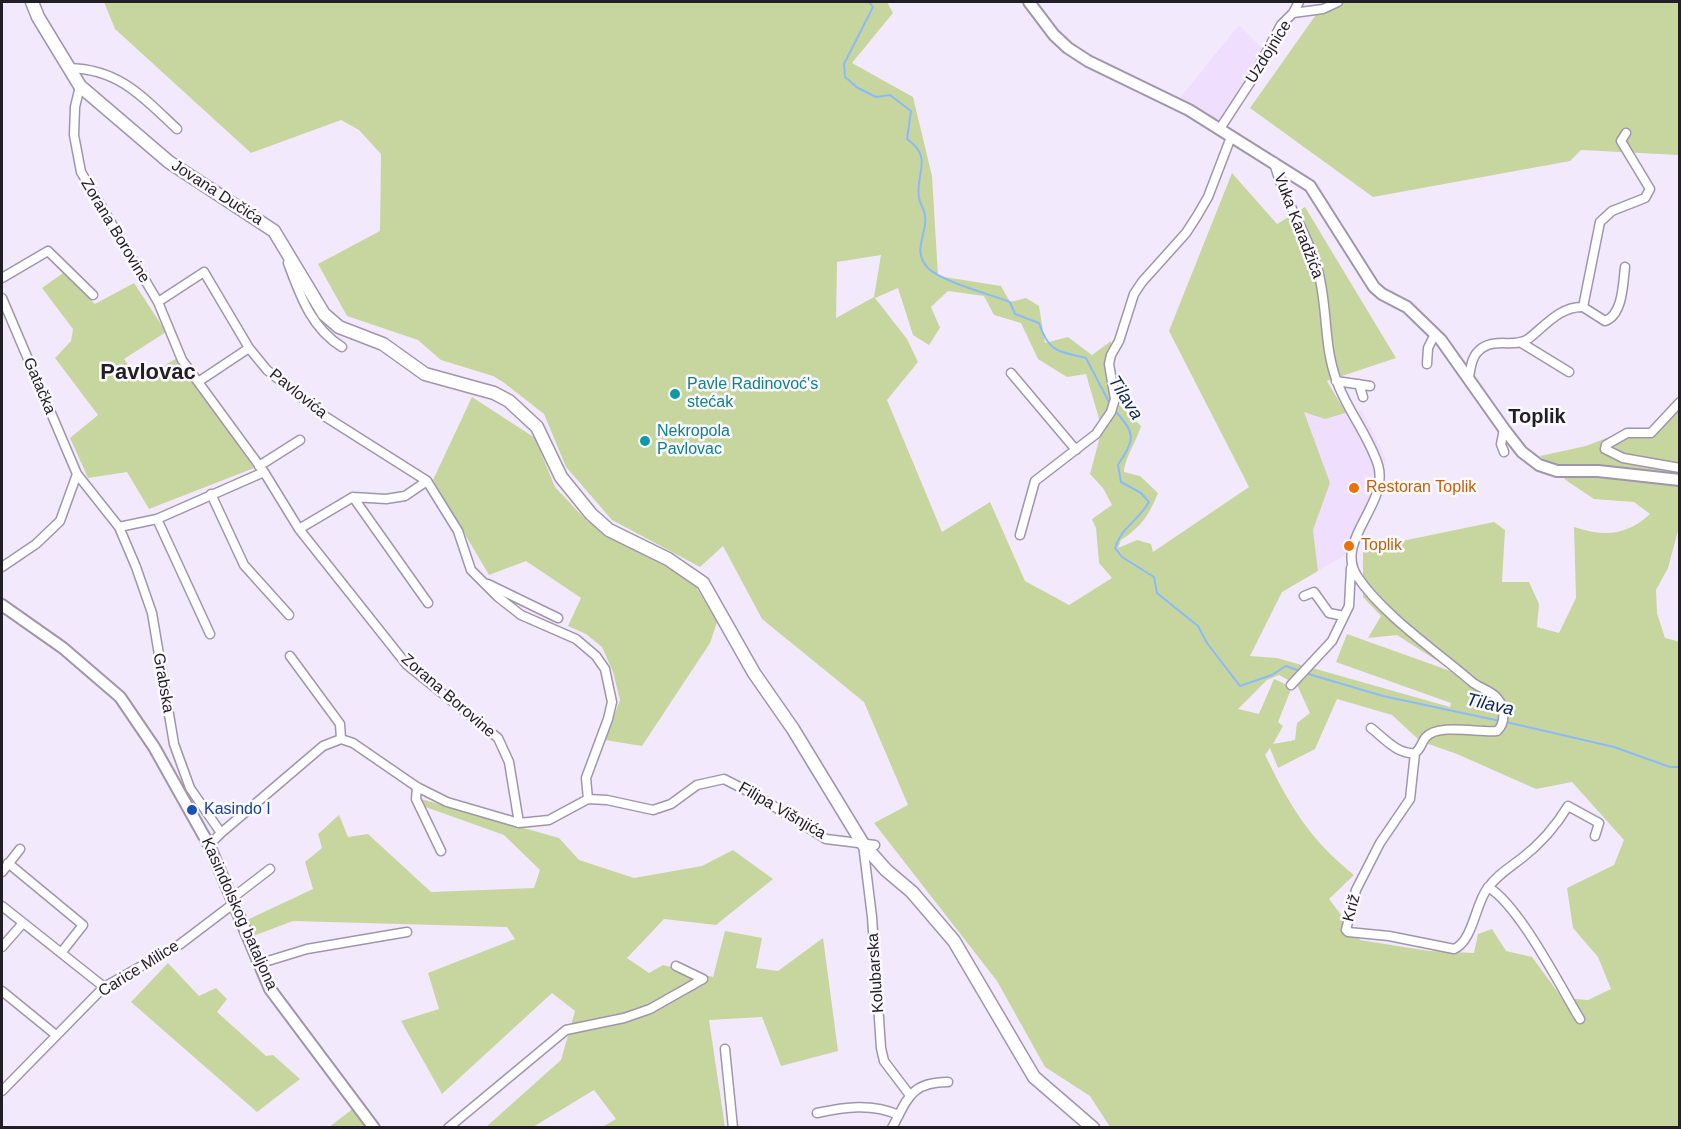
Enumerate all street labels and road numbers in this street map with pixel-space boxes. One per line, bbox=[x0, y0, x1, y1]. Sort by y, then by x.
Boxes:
street label: Uzdojnice bbox=[1242, 17, 1296, 87]
street label: Jovana Dučića bbox=[168, 156, 266, 230]
street label: Vuka Karadžića bbox=[1269, 171, 1327, 281]
street label: Zorana Borovine bbox=[76, 175, 154, 287]
street label: Gatačka bbox=[19, 355, 59, 417]
street label: Pavlovića bbox=[265, 365, 331, 423]
street label: Zorana Borovine bbox=[397, 650, 499, 742]
street label: Grabska bbox=[148, 652, 178, 714]
street label: Filipa Višnjića bbox=[735, 778, 829, 844]
street label: Kasindolskog bataljona bbox=[197, 835, 281, 993]
street label: Križ bbox=[1339, 892, 1365, 924]
street label: Kolubarska bbox=[864, 932, 888, 1014]
street label: Carice Milice bbox=[95, 937, 183, 1001]

